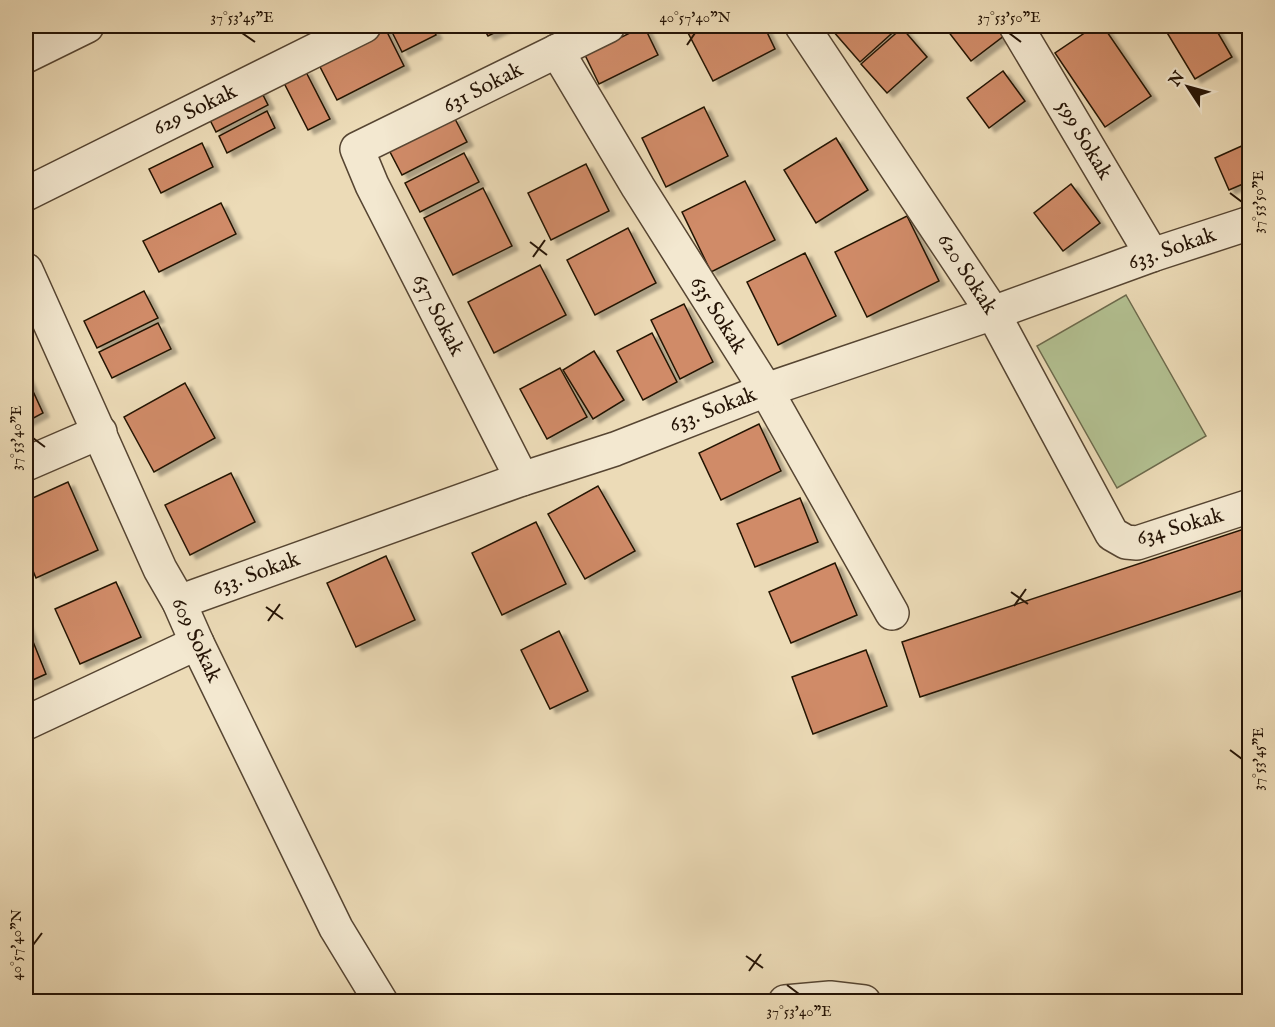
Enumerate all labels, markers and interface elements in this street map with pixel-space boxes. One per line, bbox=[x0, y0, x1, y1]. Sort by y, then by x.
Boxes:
text: 37°53'45"E bbox=[210, 8, 274, 27]
text: 40°57'40"N bbox=[659, 8, 731, 27]
text: 37°53'50"E bbox=[977, 8, 1041, 27]
street label: 631 Sokak bbox=[438, 56, 528, 120]
north arrow bbox=[1158, 57, 1218, 117]
text: N bbox=[1165, 68, 1190, 92]
street label: 629 Sokak bbox=[148, 78, 242, 142]
street label: 599 Sokak bbox=[1049, 95, 1119, 185]
text: 37°53'50"E bbox=[1249, 170, 1268, 234]
street label: 633. Sokak bbox=[1124, 221, 1220, 277]
street label: 620 Sokak bbox=[930, 228, 1004, 320]
street label: 637 Sokak bbox=[405, 269, 471, 361]
street label: 635 Sokak bbox=[683, 271, 753, 359]
street label: 633. Sokak bbox=[665, 380, 761, 439]
text: 37°53'40"E bbox=[7, 405, 26, 471]
street label: 634 Sokak bbox=[1133, 501, 1227, 553]
street label: 633. Sokak bbox=[208, 545, 304, 603]
street label: 609 Sokak bbox=[164, 593, 228, 687]
text: 37°53'45"E bbox=[1249, 727, 1268, 791]
text: 40°57'40"N bbox=[7, 909, 26, 981]
text: 37°53'40"E bbox=[766, 1002, 832, 1021]

